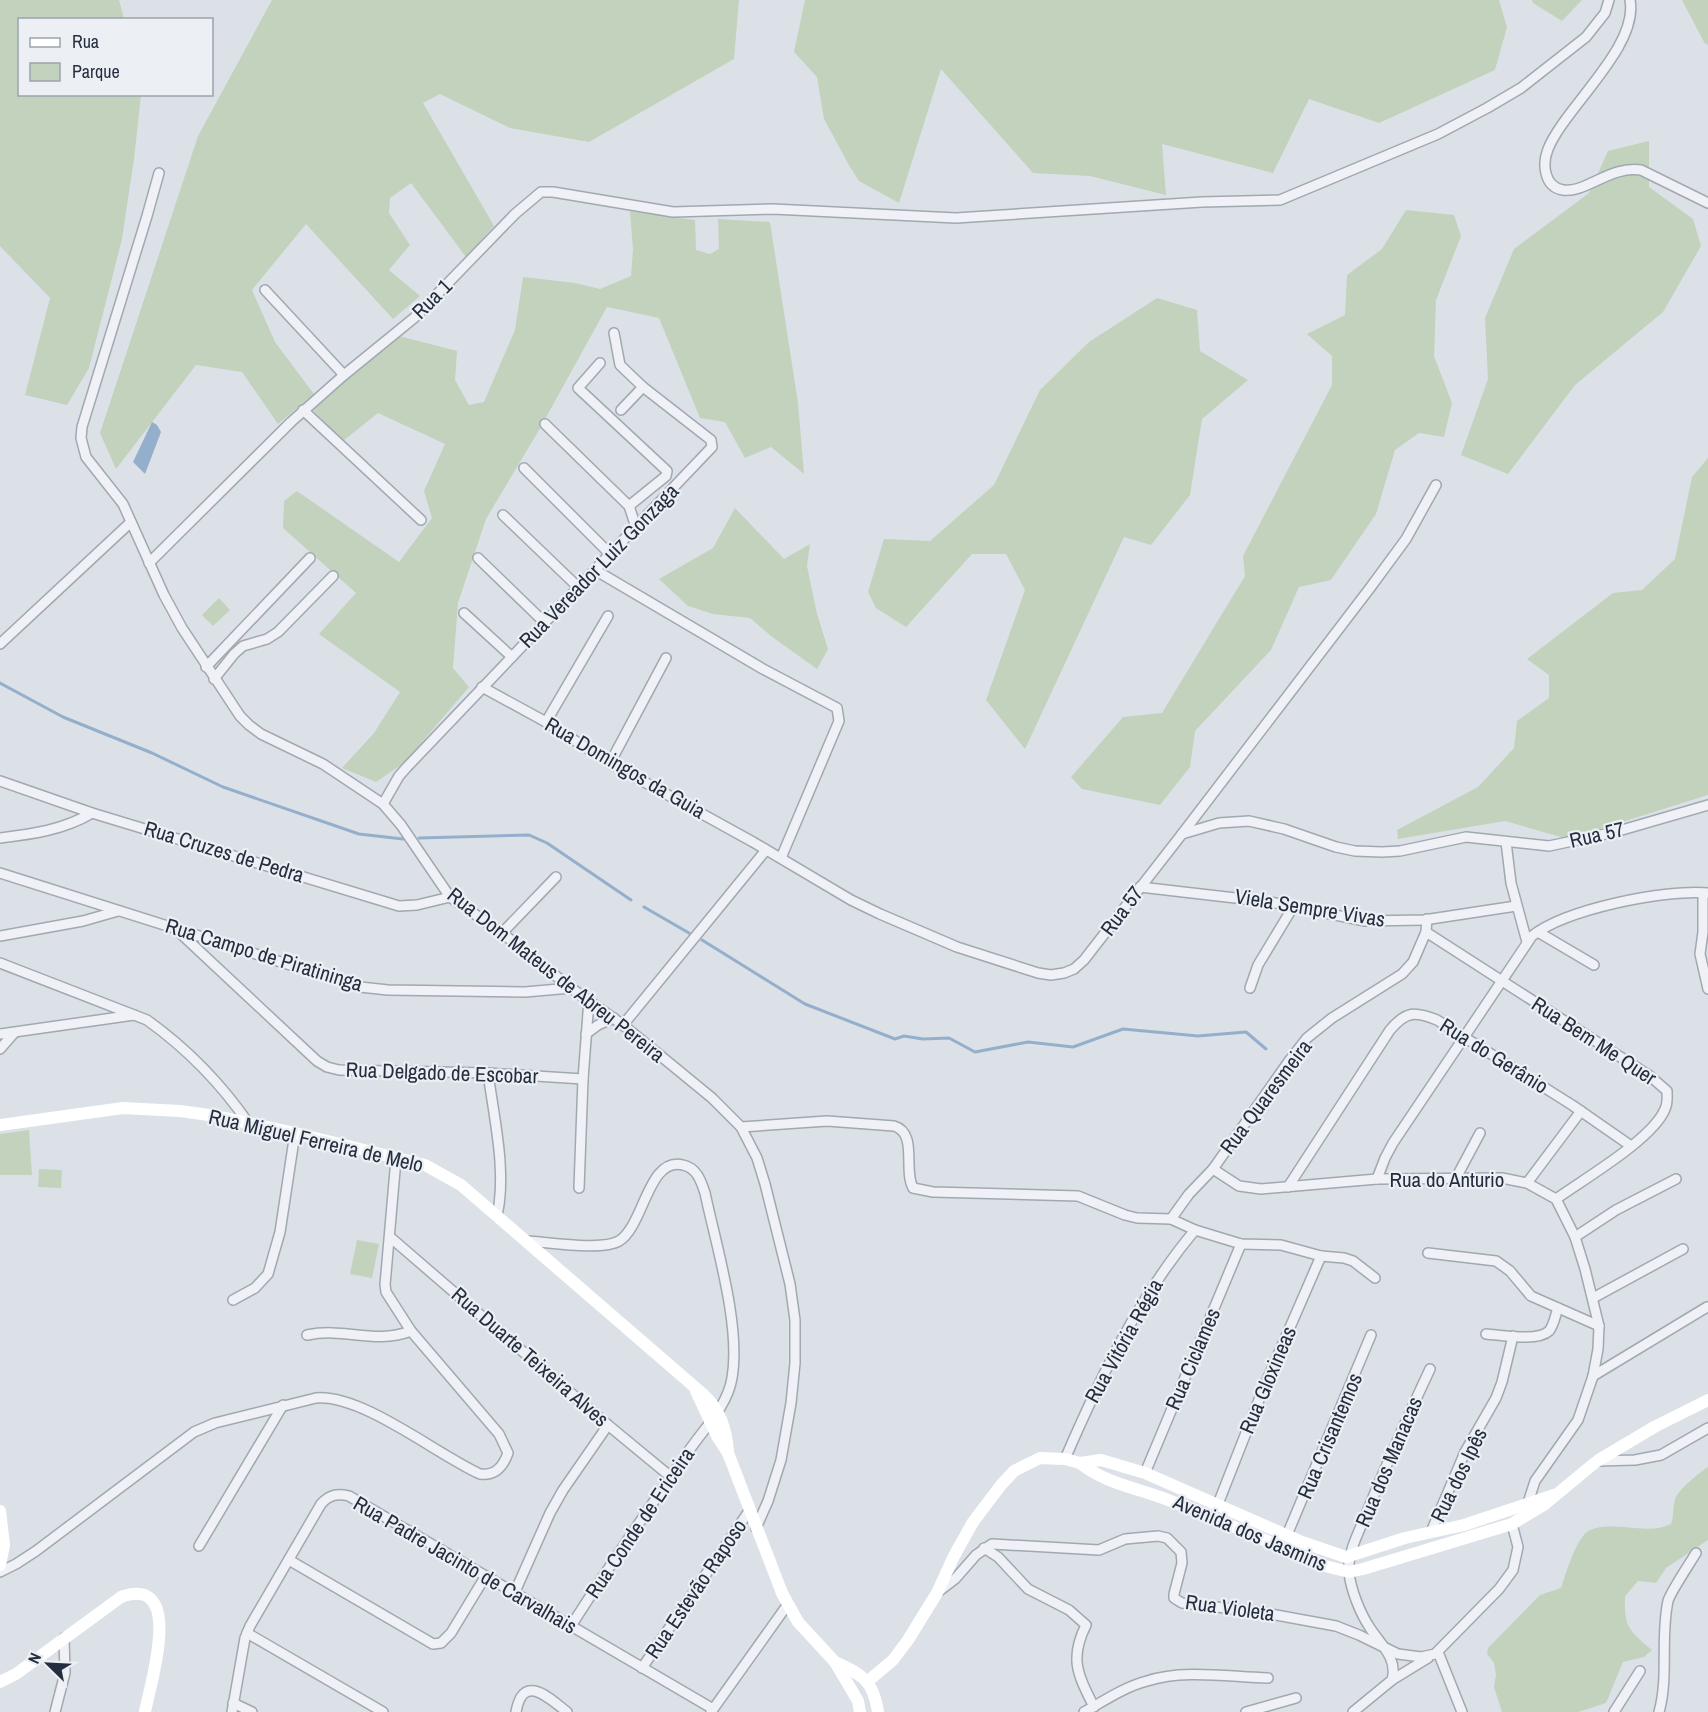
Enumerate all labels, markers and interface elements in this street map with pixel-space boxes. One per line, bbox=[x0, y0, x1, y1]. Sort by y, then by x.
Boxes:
legend bbox=[18, 18, 213, 96]
text: Rua bbox=[72, 29, 99, 54]
text: Parque bbox=[72, 59, 120, 84]
street label: Rua 1 bbox=[405, 272, 458, 325]
street label: Rua Vereador Luiz Gonzaga bbox=[512, 477, 685, 654]
street label: Rua Domingos da Guia bbox=[540, 710, 711, 826]
street label: Rua Cruzes de Pedra bbox=[141, 813, 308, 890]
street label: Rua 57 bbox=[1567, 814, 1627, 855]
street label: Rua Dom Mateus de Abreu Pereira bbox=[441, 880, 672, 1069]
street label: Rua 57 bbox=[1093, 880, 1150, 942]
street label: Viela Sempre Vivas bbox=[1233, 881, 1387, 934]
street label: Rua Campo de Piratininga bbox=[162, 911, 367, 998]
street label: Rua Bem Me Quer bbox=[1526, 989, 1663, 1092]
street label: Rua do Gerânio bbox=[1435, 1011, 1554, 1100]
street label: Rua Quaresmeira bbox=[1213, 1033, 1319, 1160]
street label: Rua Delgado de Escobar bbox=[345, 1055, 539, 1090]
street label: Rua Miguel Ferreira de Melo bbox=[206, 1102, 426, 1179]
street label: Rua do Anturio bbox=[1390, 1165, 1504, 1194]
street label: Rua Vitória Régia bbox=[1078, 1273, 1170, 1408]
street label: Rua Duarte Teixeira Alves bbox=[445, 1280, 615, 1433]
street label: Rua Ciclames bbox=[1158, 1303, 1227, 1414]
street label: Rua Gloxineas bbox=[1232, 1322, 1303, 1438]
street label: Rua Crisantemos bbox=[1290, 1368, 1369, 1503]
street label: Rua dos Manacas bbox=[1348, 1392, 1429, 1531]
street label: Rua dos Ipês bbox=[1423, 1423, 1494, 1527]
street label: Rua Conde de Ericeira bbox=[578, 1441, 701, 1604]
street label: Avenida dos Jasmins bbox=[1168, 1487, 1332, 1578]
street label: Rua Padre Jacinto de Carvalhais bbox=[348, 1489, 582, 1641]
street label: Rua Estevão Raposo bbox=[638, 1513, 753, 1664]
street label: Rua Violeta bbox=[1184, 1587, 1277, 1628]
north arrow bbox=[18, 1634, 78, 1694]
text: N bbox=[22, 1649, 46, 1667]

